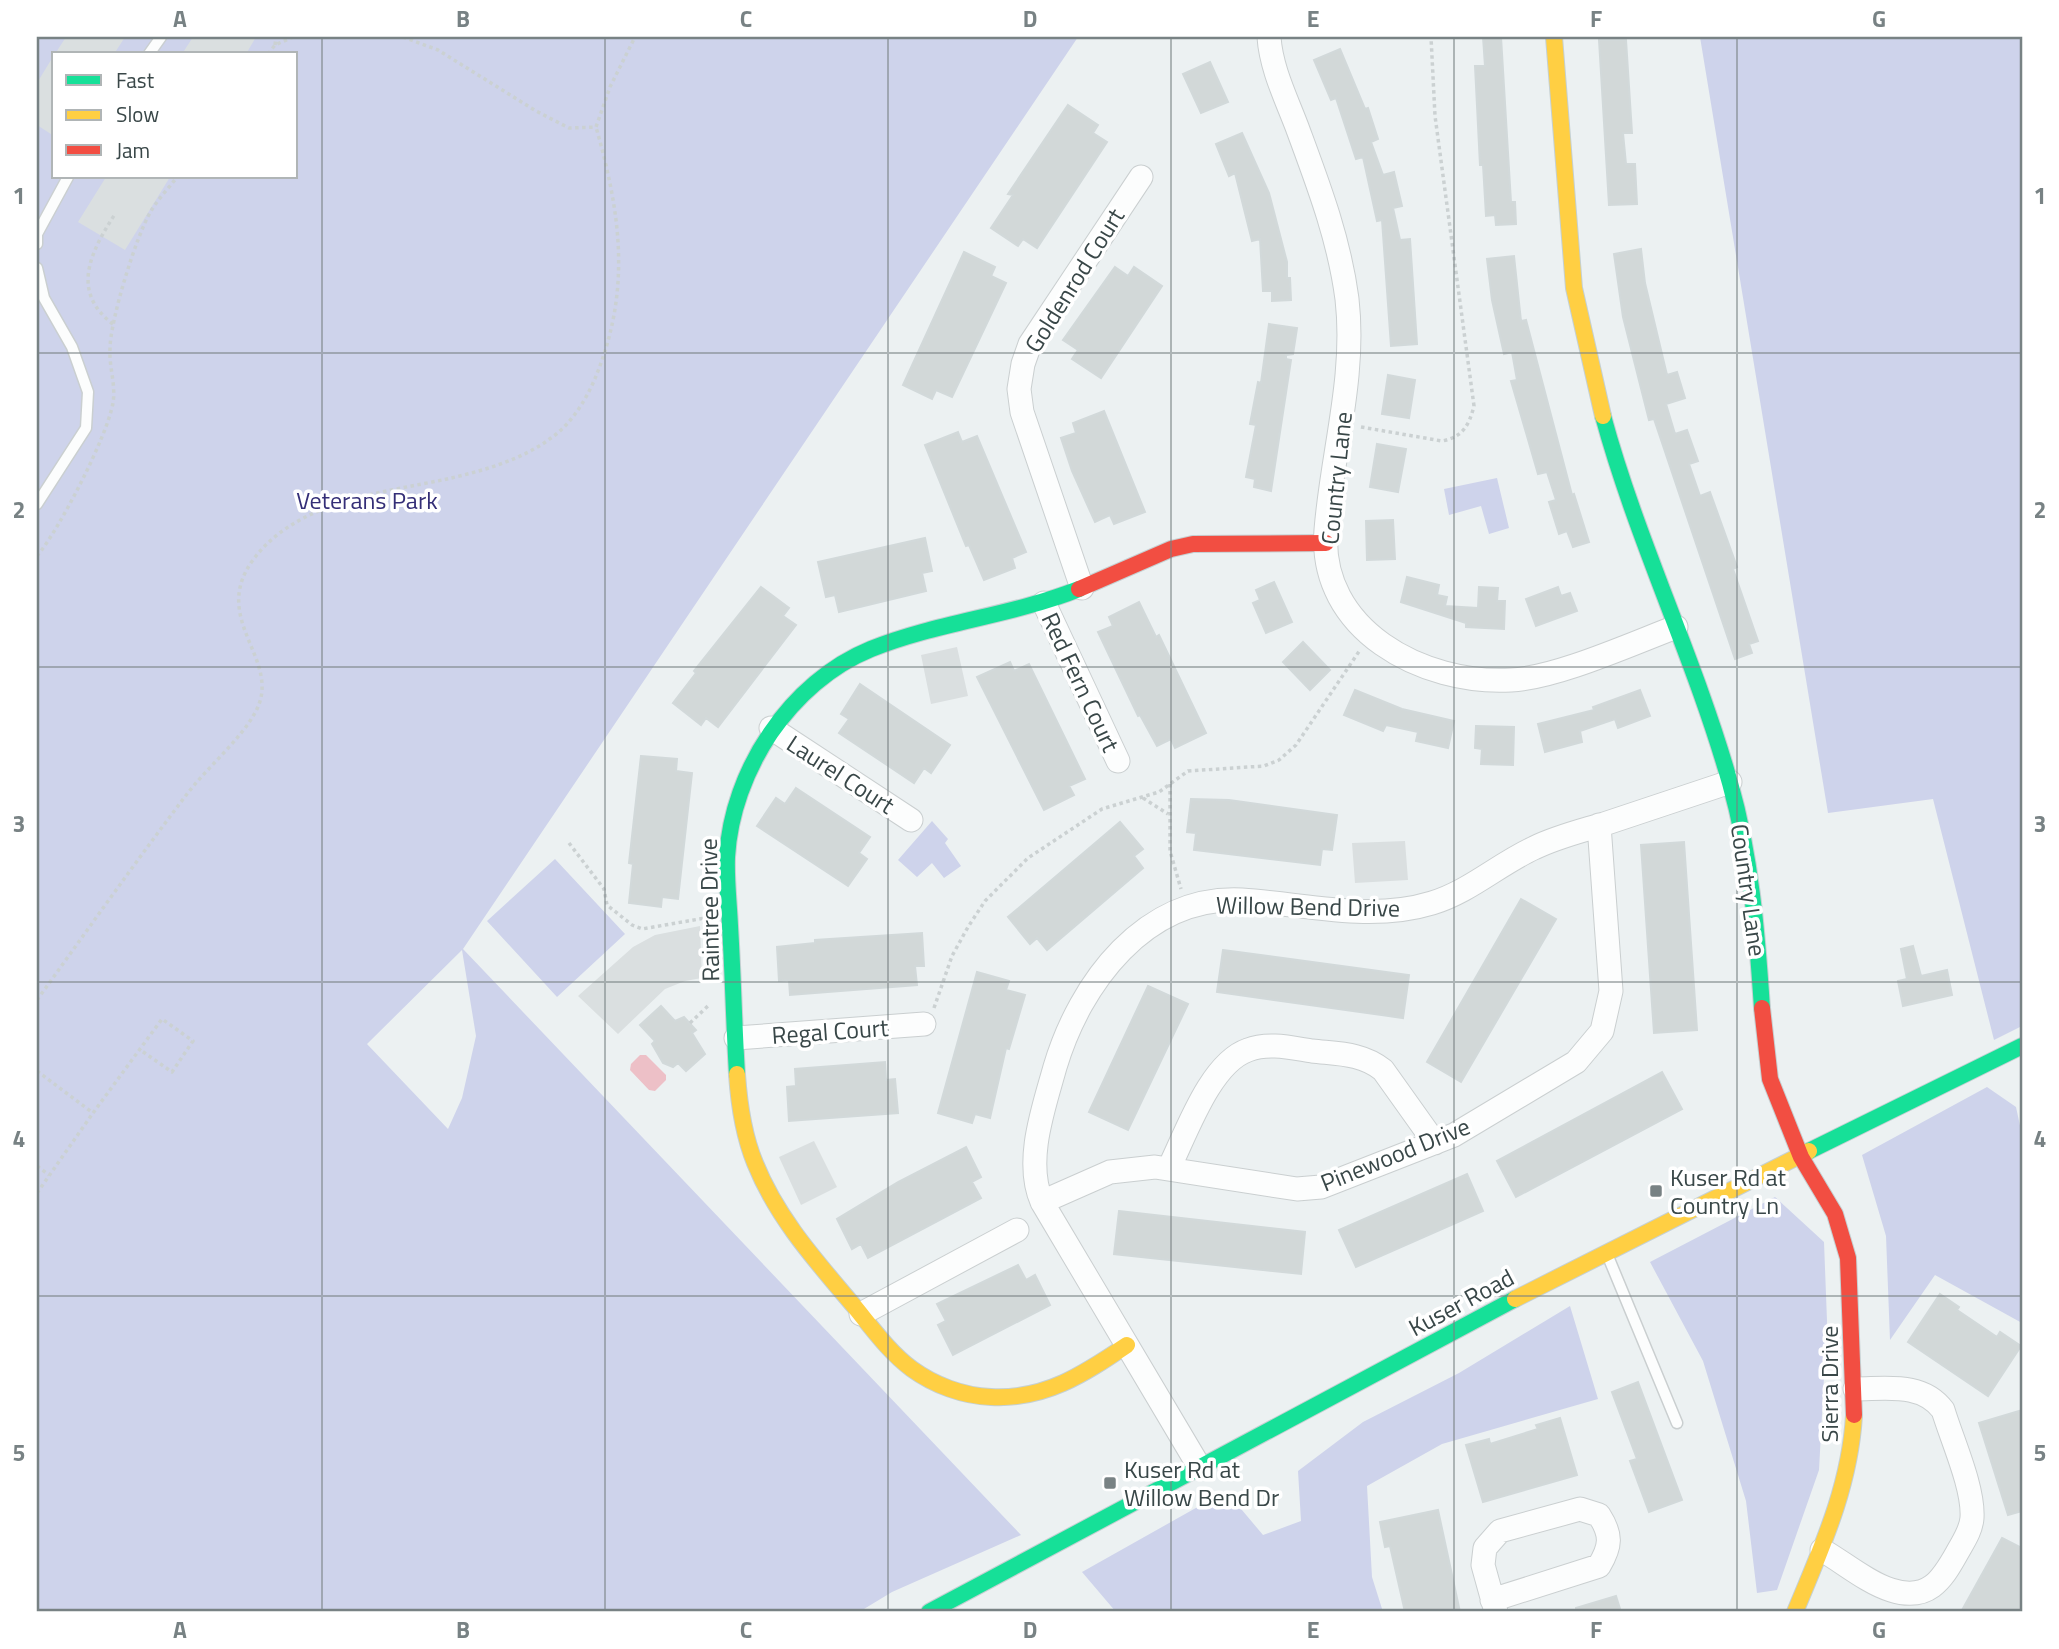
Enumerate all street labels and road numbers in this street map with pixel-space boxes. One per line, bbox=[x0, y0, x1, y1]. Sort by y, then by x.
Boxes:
street label: Goldenrod Court bbox=[1015, 200, 1133, 359]
street label: Country Lane bbox=[1311, 410, 1361, 546]
street label: Red Fern Court bbox=[1033, 606, 1129, 758]
street label: Laurel Court bbox=[780, 726, 903, 823]
street label: Country Lane bbox=[1722, 822, 1776, 958]
street label: Raintree Drive bbox=[690, 838, 728, 982]
street label: Willow Bend Drive bbox=[1216, 886, 1400, 926]
street label: Regal Court bbox=[770, 1009, 890, 1053]
street label: Pinewood Drive bbox=[1315, 1108, 1475, 1200]
street label: Kuser Road bbox=[1402, 1259, 1520, 1345]
street label: Sierra Drive bbox=[1811, 1326, 1847, 1442]

